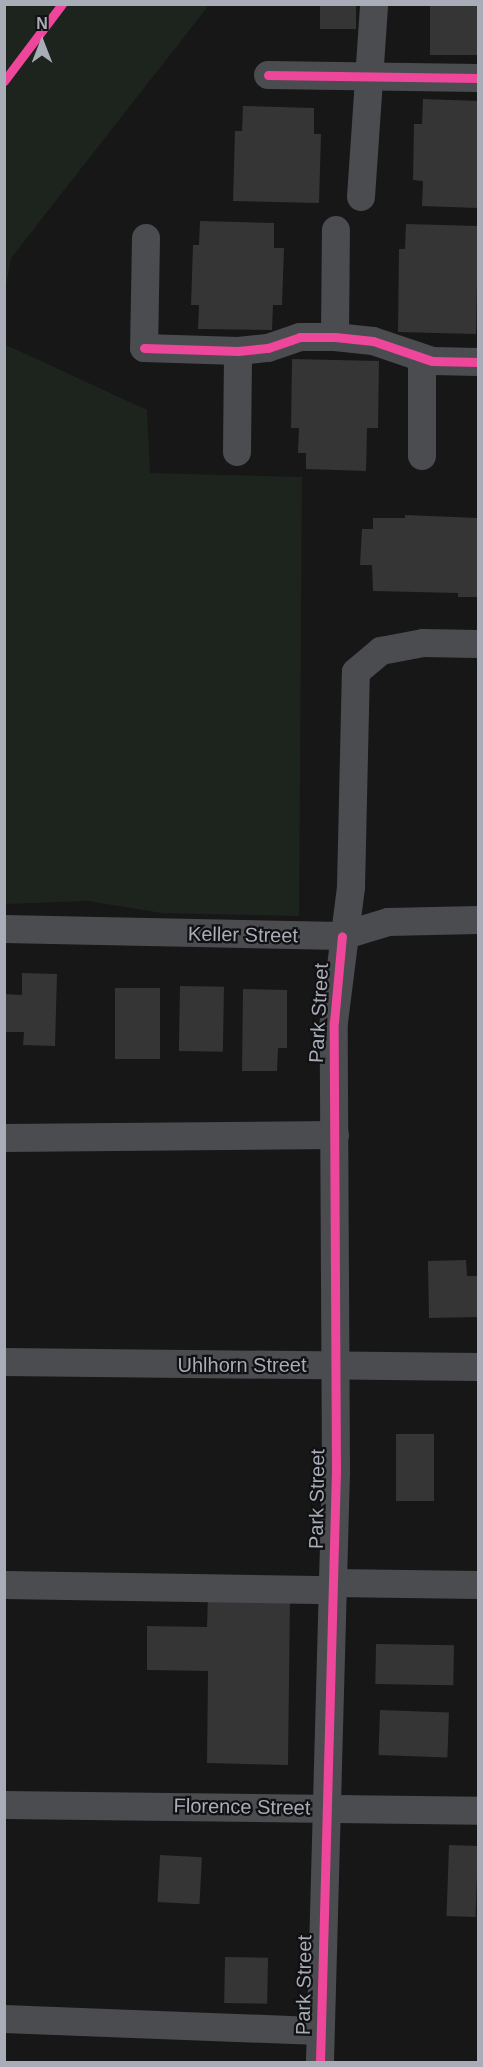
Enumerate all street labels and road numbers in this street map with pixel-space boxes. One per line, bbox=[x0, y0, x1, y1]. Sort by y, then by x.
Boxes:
street label: Keller Street bbox=[188, 922, 298, 948]
street label: Park Street bbox=[304, 962, 334, 1064]
street label: Uhlhorn Street bbox=[178, 1353, 306, 1377]
street label: Park Street bbox=[304, 1449, 330, 1549]
street label: Florence Street bbox=[173, 1794, 311, 1820]
street label: Park Street bbox=[291, 1935, 317, 2035]

